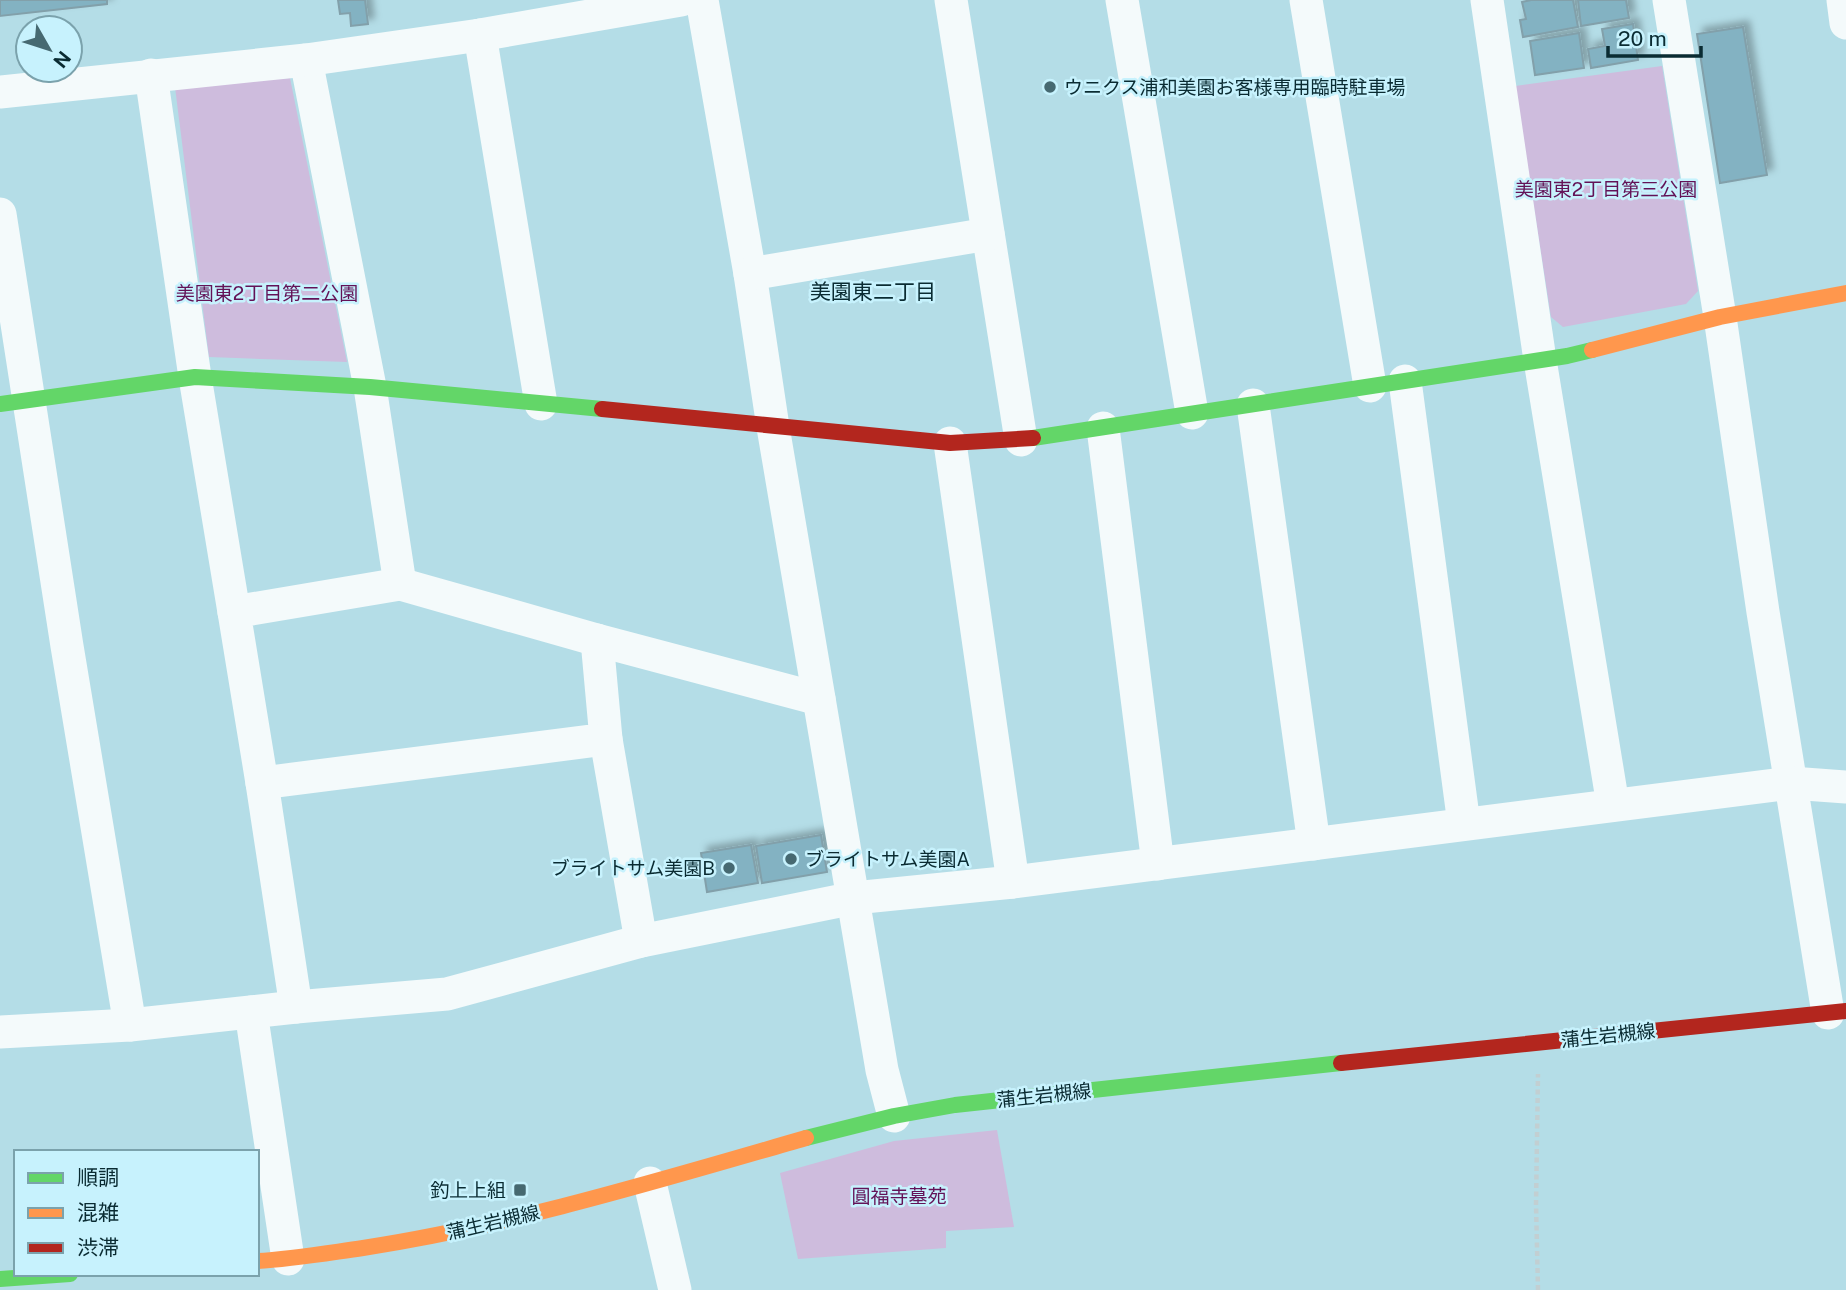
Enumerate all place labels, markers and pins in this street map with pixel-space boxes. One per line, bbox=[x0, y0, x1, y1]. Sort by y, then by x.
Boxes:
place label: ウニクス浦和美園お客様専用臨時駐車場 bbox=[1064, 76, 1405, 98]
marker: ウニクス浦和美園お客様専用臨時駐車場 bbox=[1042, 79, 1058, 95]
place label: ブライトサム美園A bbox=[805, 848, 970, 870]
marker: ブライトサム美園A bbox=[783, 851, 799, 867]
place label: ブライトサム美園B bbox=[551, 857, 715, 879]
marker: ブライトサム美園B bbox=[721, 860, 737, 876]
place label: 釣上上組 bbox=[430, 1179, 506, 1201]
marker: 釣上上組 bbox=[512, 1182, 528, 1198]

